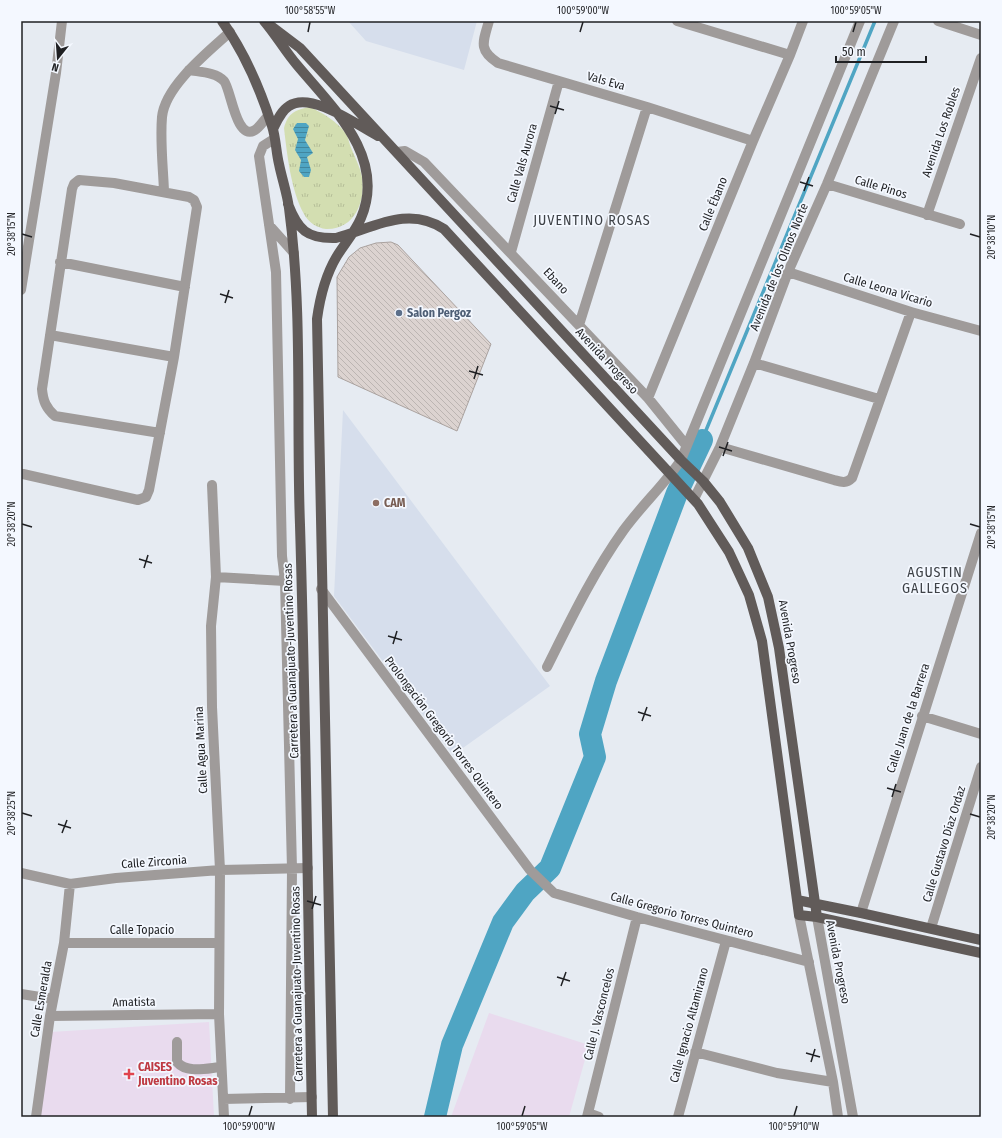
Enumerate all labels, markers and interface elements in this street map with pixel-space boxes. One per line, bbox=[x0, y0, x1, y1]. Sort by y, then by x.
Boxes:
text: 100°58'55"W bbox=[285, 5, 336, 17]
text: 100°59'00"W bbox=[557, 5, 609, 17]
text: 100°59'05"W bbox=[831, 5, 882, 17]
north arrow bbox=[38, 38, 78, 78]
scale bar bbox=[836, 38, 926, 64]
text: 50 m bbox=[842, 45, 866, 59]
text: N bbox=[50, 60, 60, 74]
street label: Vals Eva bbox=[585, 69, 627, 93]
street label: Avenida Los Robles bbox=[919, 85, 963, 179]
street label: Calle Vals Aurora bbox=[504, 122, 540, 204]
street label: Calle Pinos bbox=[853, 172, 909, 202]
street label: Calle Ébano bbox=[695, 174, 730, 233]
street label: Avenida de los Olmos Norte bbox=[747, 201, 811, 333]
text: 20°38'15"N bbox=[6, 212, 18, 256]
district label: JUVENTINO ROSAS bbox=[533, 212, 651, 229]
text: 20°38'10"N bbox=[986, 215, 998, 259]
street label: Ebano bbox=[541, 265, 571, 297]
street label: Calle Leona Vicario bbox=[842, 270, 934, 310]
place label: Salon Pergoz bbox=[407, 306, 471, 320]
marker: Salon Pergoz bbox=[394, 308, 404, 318]
street label: Avenida Progreso bbox=[573, 325, 641, 397]
place label: CAM bbox=[384, 496, 406, 510]
marker: CAM bbox=[371, 498, 381, 508]
text: 20°38'20"N bbox=[6, 501, 18, 547]
text: 20°38'15"N bbox=[986, 505, 998, 549]
street label: Carretera a Guanajuato-Juventino Rosas bbox=[281, 563, 301, 759]
district label: AGUSTIN GALLEGOS bbox=[902, 564, 968, 597]
street label: Avenida Progreso bbox=[776, 599, 804, 685]
street label: Prolongación Gregorio Torres Quintero bbox=[382, 654, 506, 812]
street label: Calle Juan de la Barrera bbox=[884, 661, 932, 775]
street label: Calle Agua Marina bbox=[192, 706, 210, 794]
street label: Calle Gustavo Díaz Ordaz bbox=[920, 784, 968, 904]
text: 20°38'25"N bbox=[6, 791, 18, 835]
text: 20°38'20"N bbox=[986, 794, 998, 840]
street label: Calle Zirconia bbox=[121, 853, 187, 871]
street label: Carretera a Guanajuato-Juventino Rosas bbox=[288, 886, 306, 1082]
street label: Calle Gregorio Torres Quintero bbox=[609, 889, 755, 941]
street label: Avenida Progreso bbox=[823, 919, 853, 1005]
street label: Calle Topacio bbox=[110, 923, 174, 937]
street label: Calle Esmeralda bbox=[27, 959, 55, 1038]
street label: Calle J. Vasconcelos bbox=[581, 966, 617, 1062]
street label: Calle Ignacio Altamirano bbox=[667, 966, 711, 1084]
street label: Amatista bbox=[112, 995, 156, 1009]
place label: CAISES Juventino Rosas bbox=[137, 1060, 218, 1088]
marker: CAISES Juventino Rosas bbox=[123, 1068, 135, 1080]
text: 100°59'00"W bbox=[223, 1121, 275, 1133]
text: 100°59'05"W bbox=[497, 1121, 548, 1133]
text: 100°59'10"W bbox=[769, 1121, 820, 1133]

